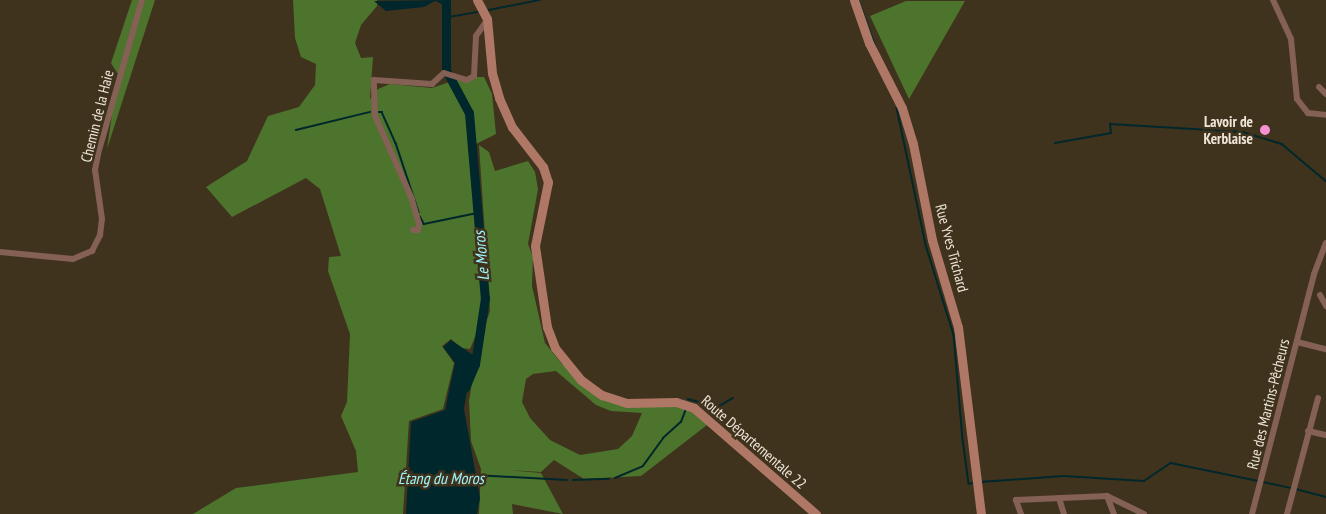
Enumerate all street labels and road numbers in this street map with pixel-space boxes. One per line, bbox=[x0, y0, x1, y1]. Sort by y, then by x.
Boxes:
street label: Chemin de la Haie bbox=[77, 68, 117, 164]
street label: Rue Yves Trichard bbox=[932, 202, 972, 294]
street label: Rue des Martins-Pêcheurs bbox=[1243, 337, 1293, 471]
street label: Route Départementale 22 bbox=[698, 391, 810, 493]

